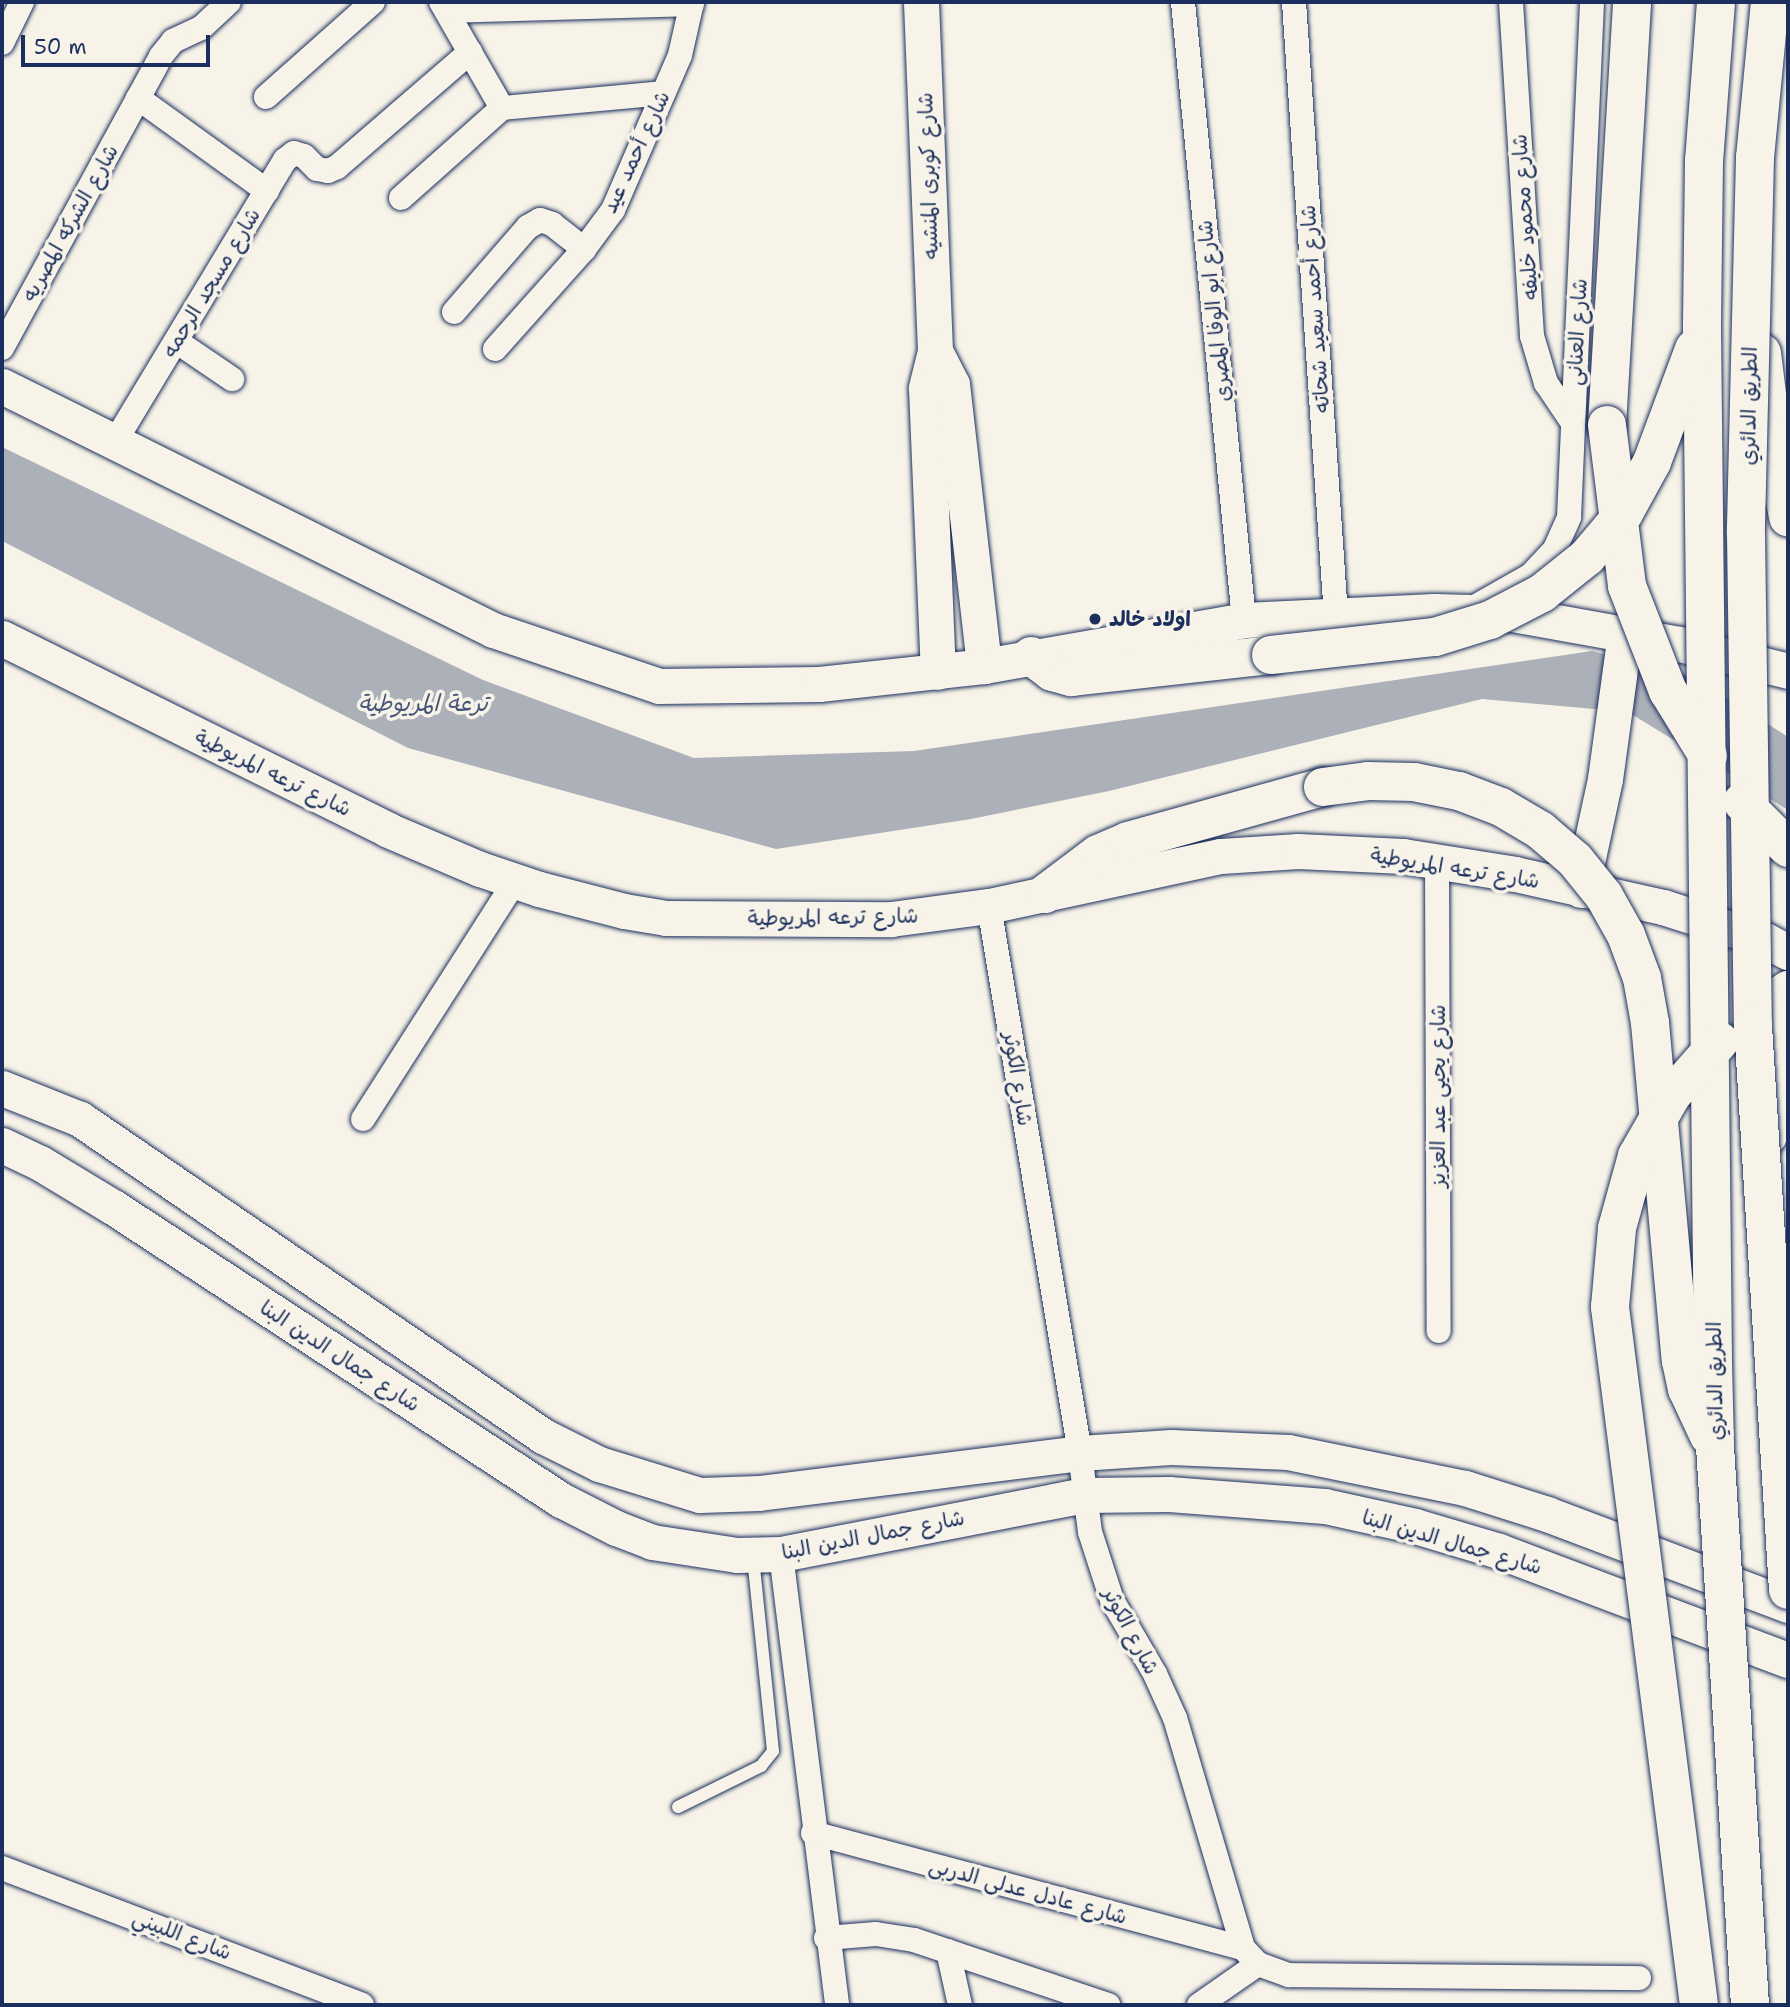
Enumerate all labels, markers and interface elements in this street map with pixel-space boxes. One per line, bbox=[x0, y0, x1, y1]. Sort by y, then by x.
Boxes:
scale bar bbox=[24, 21, 214, 65]
text: 50 m bbox=[34, 33, 87, 61]
street label: شارع أحمد عيد bbox=[597, 87, 675, 217]
street label: شارع كوبرى المنشيه bbox=[912, 92, 944, 260]
street label: شارع محمود خليفه bbox=[1507, 133, 1543, 301]
street label: شارع الشركه المصريه bbox=[16, 140, 124, 306]
street label: شارع مسجد الرحمه bbox=[156, 204, 266, 362]
street label: شارع أحمد سعيد شحاته bbox=[1295, 204, 1335, 414]
street label: شارع ابو الوفا المصري bbox=[1192, 219, 1236, 403]
street label: شارع العنانى bbox=[1562, 278, 1592, 386]
street label: الطريق الدائري bbox=[1735, 346, 1763, 466]
place label: اولاد خالد bbox=[1109, 606, 1191, 632]
marker: اولاد خالد bbox=[1087, 611, 1103, 627]
water label: ترعة المريوطية bbox=[358, 689, 488, 717]
street label: شارع ترعه المريوطية bbox=[191, 724, 355, 822]
street label: شارع ترعه المريوطية bbox=[1369, 842, 1541, 894]
street label: شارع ترعه المريوطية bbox=[747, 903, 919, 931]
street label: شارع يحيى عبد العزيز bbox=[1425, 1004, 1451, 1188]
street label: شارع الكوثر bbox=[998, 1030, 1038, 1128]
street label: شارع جمال الدين البنا bbox=[255, 1295, 425, 1417]
street label: الطريق الدائري bbox=[1701, 1321, 1729, 1441]
street label: شارع جمال الدين البنا bbox=[1359, 1504, 1545, 1580]
street label: شارع جمال الدين البنا bbox=[779, 1505, 967, 1565]
street label: شارع الكوثر bbox=[1098, 1583, 1164, 1679]
street label: شارع عادل عدلى الدربى bbox=[926, 1852, 1130, 1930]
street label: شارع اللبيني bbox=[129, 1905, 235, 1965]

